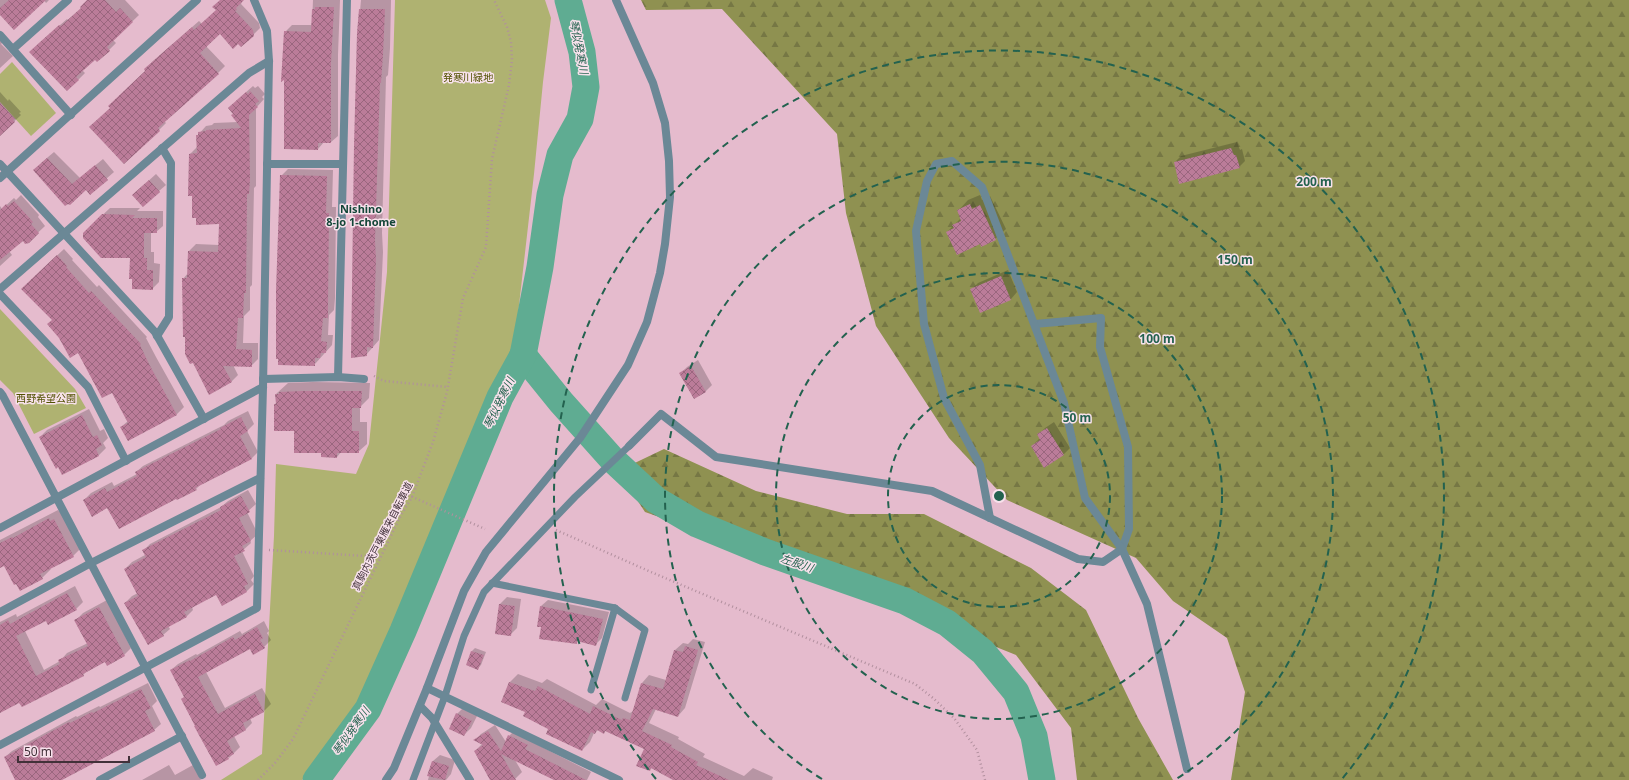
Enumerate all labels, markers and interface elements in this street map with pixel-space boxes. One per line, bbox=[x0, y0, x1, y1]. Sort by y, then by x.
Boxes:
water label: 琴似発寒川 bbox=[567, 18, 592, 76]
park label: 発寒川緑地 bbox=[443, 70, 494, 84]
text: 200 m bbox=[1296, 173, 1332, 190]
district label: Nishino 8-jo 1-chome bbox=[326, 201, 396, 229]
text: 150 m bbox=[1217, 251, 1253, 268]
text: 100 m bbox=[1139, 330, 1175, 347]
water label: 琴似発寒川 bbox=[480, 374, 518, 431]
park label: 西野希望公園 bbox=[16, 391, 76, 405]
text: 50 m bbox=[1063, 409, 1091, 426]
street label: 真駒内茨戸東雁来自転車道 bbox=[349, 479, 415, 593]
centre of rings bbox=[992, 489, 1006, 503]
water label: 左股川 bbox=[779, 550, 816, 575]
water label: 琴似発寒川 bbox=[329, 703, 373, 758]
scale bar bbox=[18, 738, 129, 764]
text: 50 m bbox=[24, 743, 52, 760]

